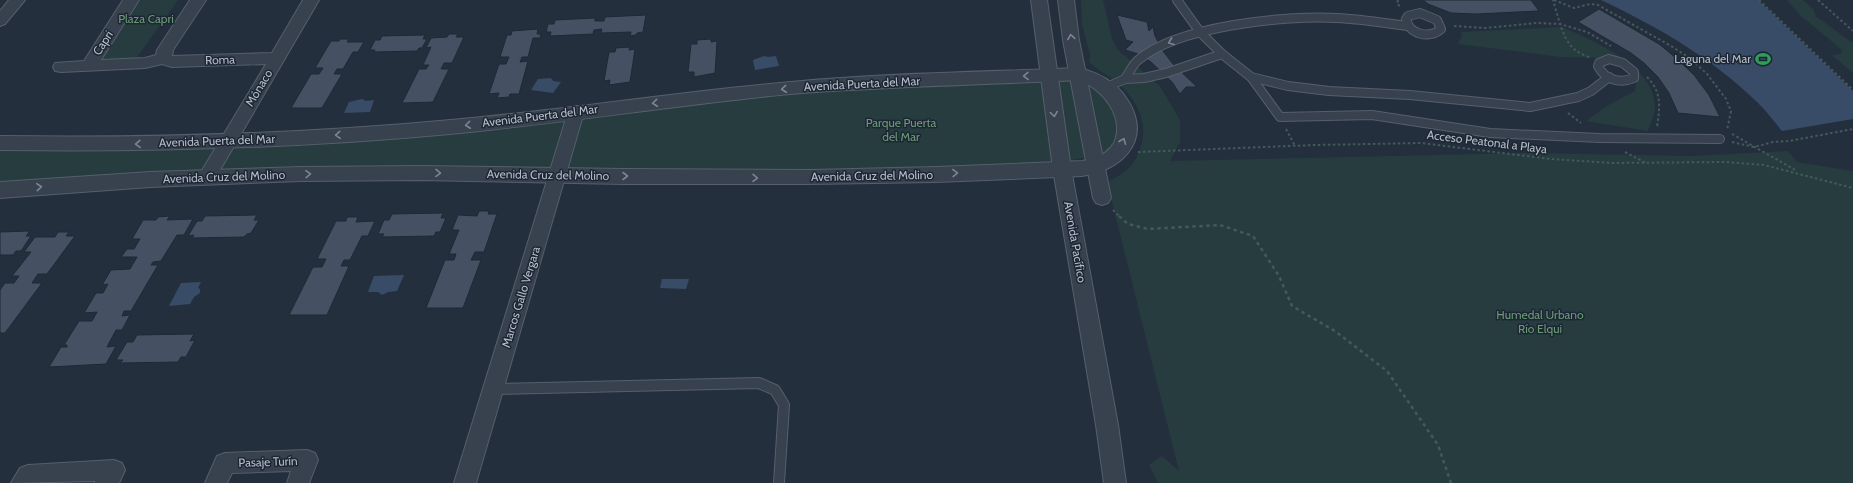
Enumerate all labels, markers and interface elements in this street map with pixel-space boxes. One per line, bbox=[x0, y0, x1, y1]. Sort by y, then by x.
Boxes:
park label: Plaza Capri bbox=[118, 11, 174, 26]
street label: Capri bbox=[89, 28, 116, 58]
one-way arrow bbox=[1067, 34, 1076, 40]
one-way arrow bbox=[1168, 38, 1175, 46]
sports icon: Laguna del Mar bbox=[1754, 50, 1772, 68]
street label: Roma bbox=[205, 51, 235, 68]
place label: Laguna del Mar bbox=[1674, 51, 1751, 66]
street label: Mónaco bbox=[242, 66, 276, 109]
one-way arrow bbox=[1023, 72, 1029, 81]
street label: Avenida Puerta del Mar bbox=[803, 73, 921, 94]
one-way arrow bbox=[781, 84, 787, 93]
one-way arrow bbox=[652, 98, 658, 107]
street label: Avenida Puerta del Mar bbox=[481, 101, 599, 130]
one-way arrow bbox=[1049, 111, 1058, 117]
park label: Parque Puerta del Mar bbox=[866, 115, 937, 144]
one-way arrow bbox=[465, 120, 471, 129]
street label: Acceso Peatonal a Playa bbox=[1426, 127, 1548, 156]
street label: Avenida Puerta del Mar bbox=[159, 131, 276, 150]
one-way arrow bbox=[335, 131, 341, 140]
one-way arrow bbox=[1119, 138, 1127, 145]
one-way arrow bbox=[135, 139, 141, 148]
street label: Avenida Cruz del Molino bbox=[487, 166, 610, 183]
street label: Avenida Cruz del Molino bbox=[163, 167, 286, 186]
street label: Avenida Cruz del Molino bbox=[811, 167, 934, 184]
one-way arrow bbox=[305, 169, 311, 178]
one-way arrow bbox=[435, 169, 441, 177]
one-way arrow bbox=[952, 169, 958, 178]
one-way arrow bbox=[622, 172, 628, 180]
one-way arrow bbox=[752, 174, 758, 182]
one-way arrow bbox=[36, 183, 42, 192]
street label: Avenida Pacífico bbox=[1061, 200, 1090, 284]
street label: Marcos Gallo Vergara bbox=[498, 244, 543, 349]
park label: Humedal Urbano Río Elqui bbox=[1496, 307, 1584, 336]
street label: Pasaje Turín bbox=[238, 453, 298, 470]

